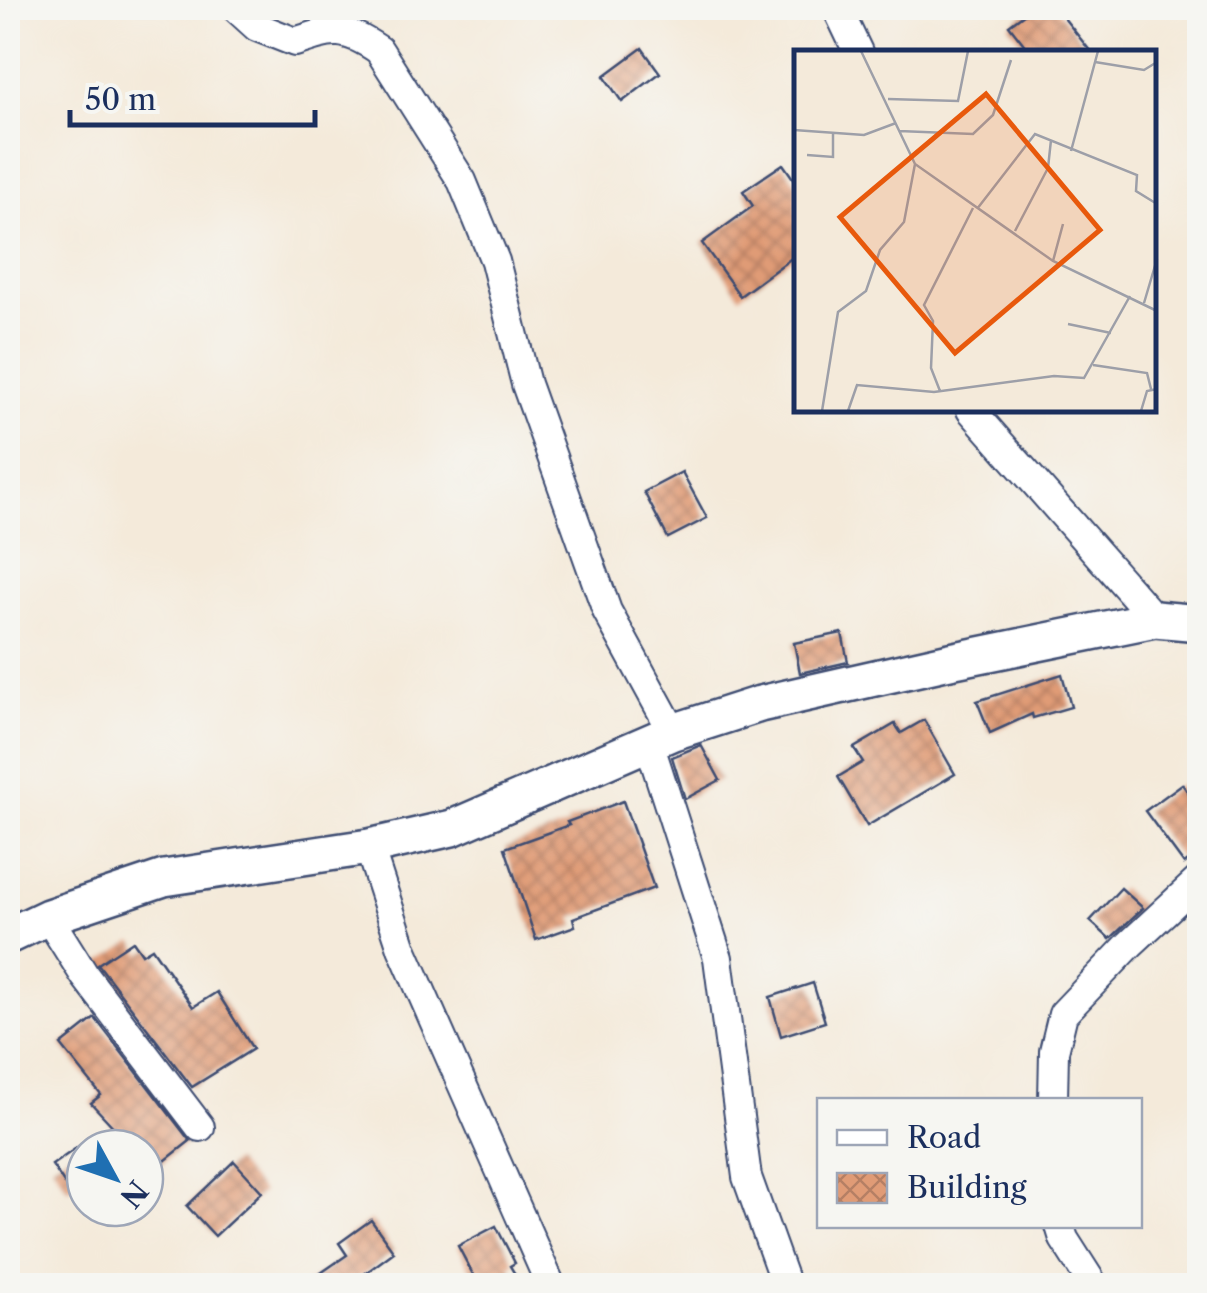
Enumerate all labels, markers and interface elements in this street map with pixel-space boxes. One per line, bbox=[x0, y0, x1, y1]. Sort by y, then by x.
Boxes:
inset map bbox=[794, 50, 1157, 412]
scale bar bbox=[70, 65, 315, 127]
text: 50 m bbox=[85, 81, 156, 118]
legend bbox=[817, 1098, 1142, 1228]
text: Road bbox=[907, 1119, 981, 1156]
north arrow bbox=[65, 1128, 165, 1228]
text: Building bbox=[907, 1169, 1027, 1206]
text: N bbox=[113, 1174, 155, 1214]

